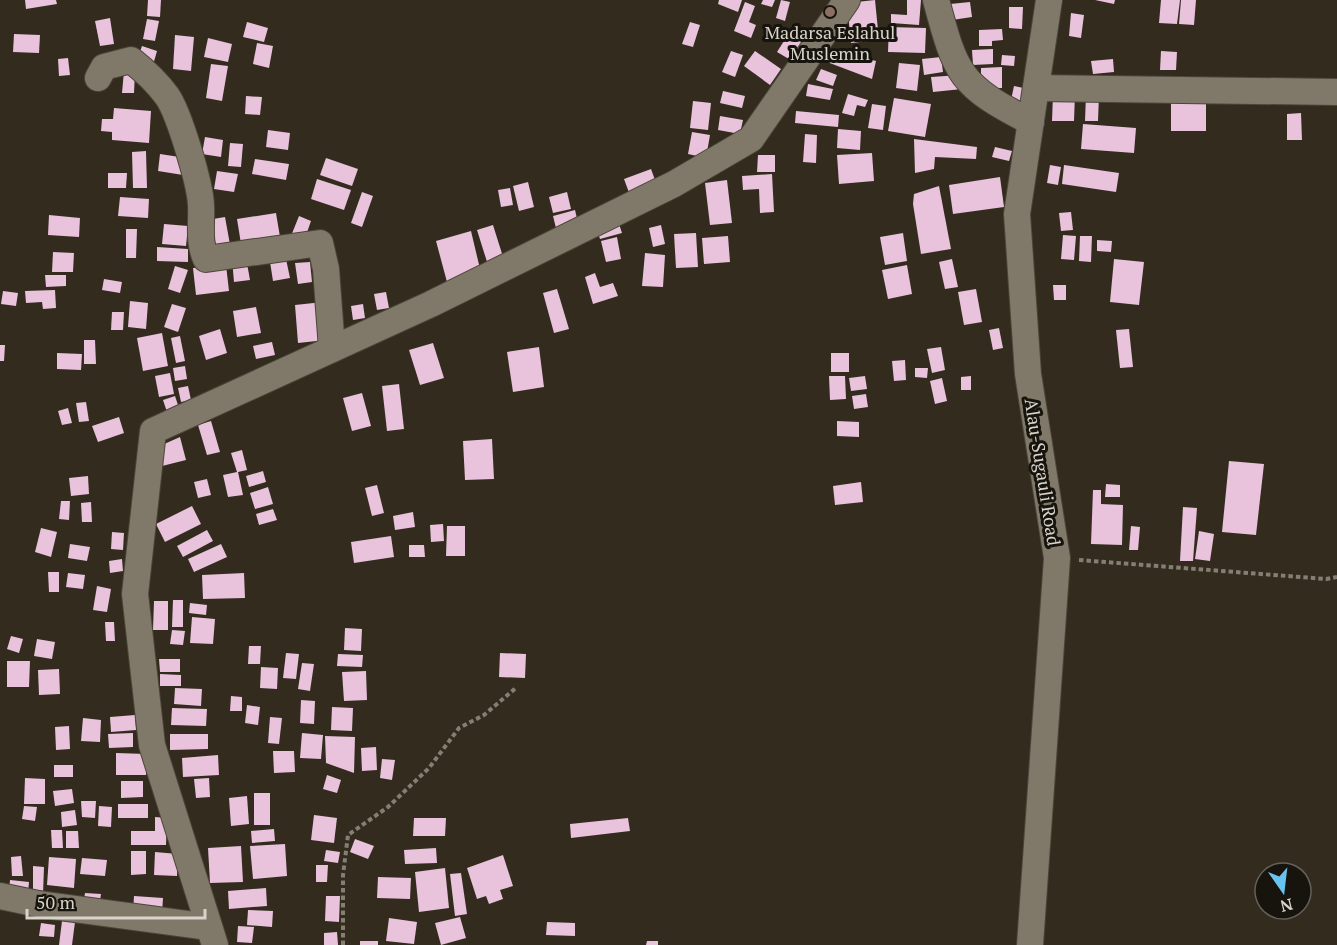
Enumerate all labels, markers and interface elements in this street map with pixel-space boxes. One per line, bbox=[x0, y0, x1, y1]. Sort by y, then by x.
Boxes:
marker: Madarsa Eslahul Muslemin bbox=[823, 5, 837, 19]
place label: Madarsa Eslahul Muslemin bbox=[764, 20, 896, 65]
street label: Alau-Sugauli Road bbox=[1019, 397, 1067, 547]
north arrow bbox=[1253, 861, 1313, 921]
scale bar bbox=[27, 882, 206, 920]
text: 50 m bbox=[36, 890, 76, 914]
text: N bbox=[1278, 893, 1295, 918]

